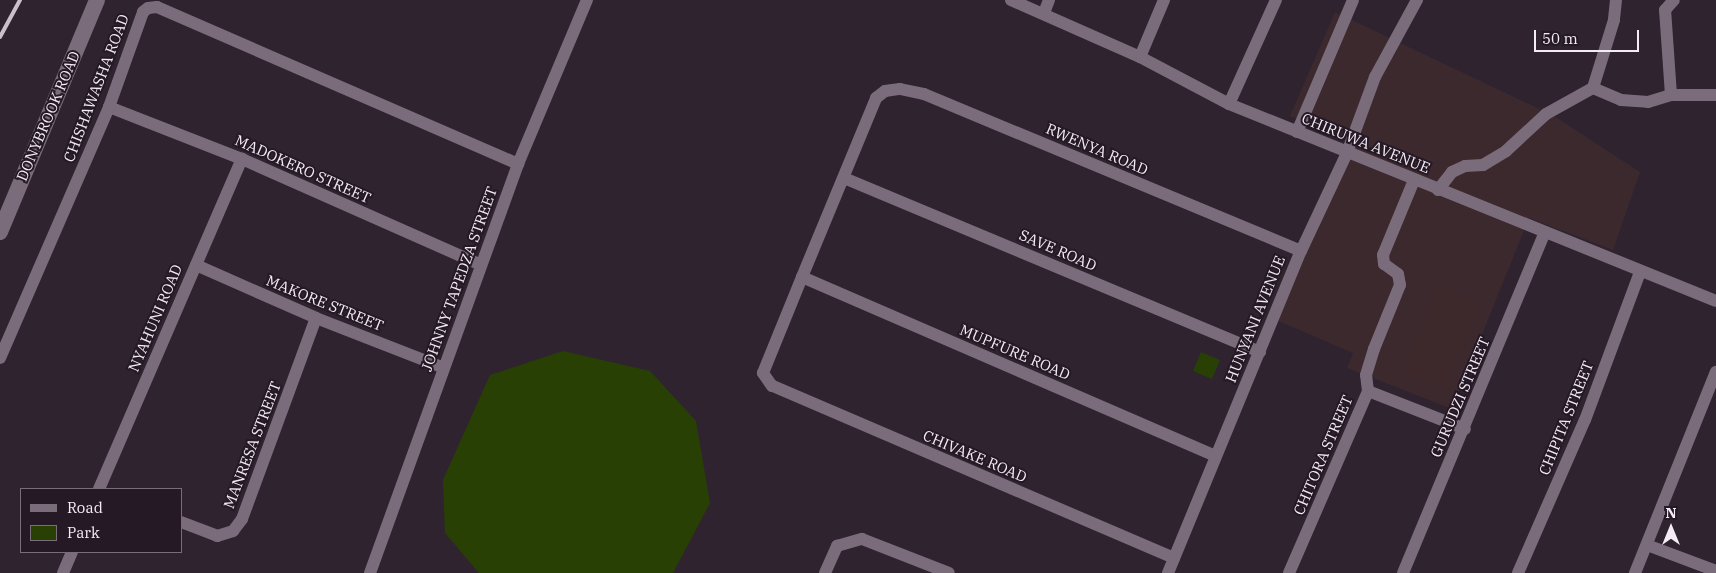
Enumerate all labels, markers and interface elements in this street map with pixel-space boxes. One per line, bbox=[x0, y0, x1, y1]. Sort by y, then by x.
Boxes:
street label: CHISHAWASHA ROAD bbox=[59, 12, 133, 164]
scale bar bbox=[1536, 20, 1641, 52]
text: 50 m bbox=[1542, 29, 1578, 48]
street label: DONYBROOK ROAD bbox=[12, 48, 84, 184]
street label: CHIRUWA AVENUE bbox=[1299, 109, 1433, 177]
street label: RWENYA ROAD bbox=[1043, 119, 1151, 179]
street label: MADOKERO STREET bbox=[232, 131, 374, 207]
street label: JOHNNY TAPEDZA STREET bbox=[417, 184, 501, 374]
street label: SAVE ROAD bbox=[1017, 226, 1099, 274]
street label: HUNYANI AVENUE bbox=[1221, 253, 1289, 385]
street label: NYAHUNI ROAD bbox=[124, 262, 186, 374]
street label: MAKORE STREET bbox=[264, 271, 386, 335]
street label: MUPFURE ROAD bbox=[957, 321, 1073, 383]
street label: GURUDZI STREET bbox=[1427, 334, 1493, 460]
street label: CHIPITA STREET bbox=[1535, 358, 1597, 478]
street label: MANRESA STREET bbox=[219, 379, 285, 511]
street label: CHITORA STREET bbox=[1290, 392, 1356, 518]
street label: CHIVAKE ROAD bbox=[920, 426, 1030, 486]
legend bbox=[20, 488, 182, 553]
text: Road bbox=[67, 498, 103, 517]
north arrow bbox=[1646, 503, 1696, 553]
text: N bbox=[1665, 504, 1677, 522]
text: Park bbox=[67, 523, 100, 542]

